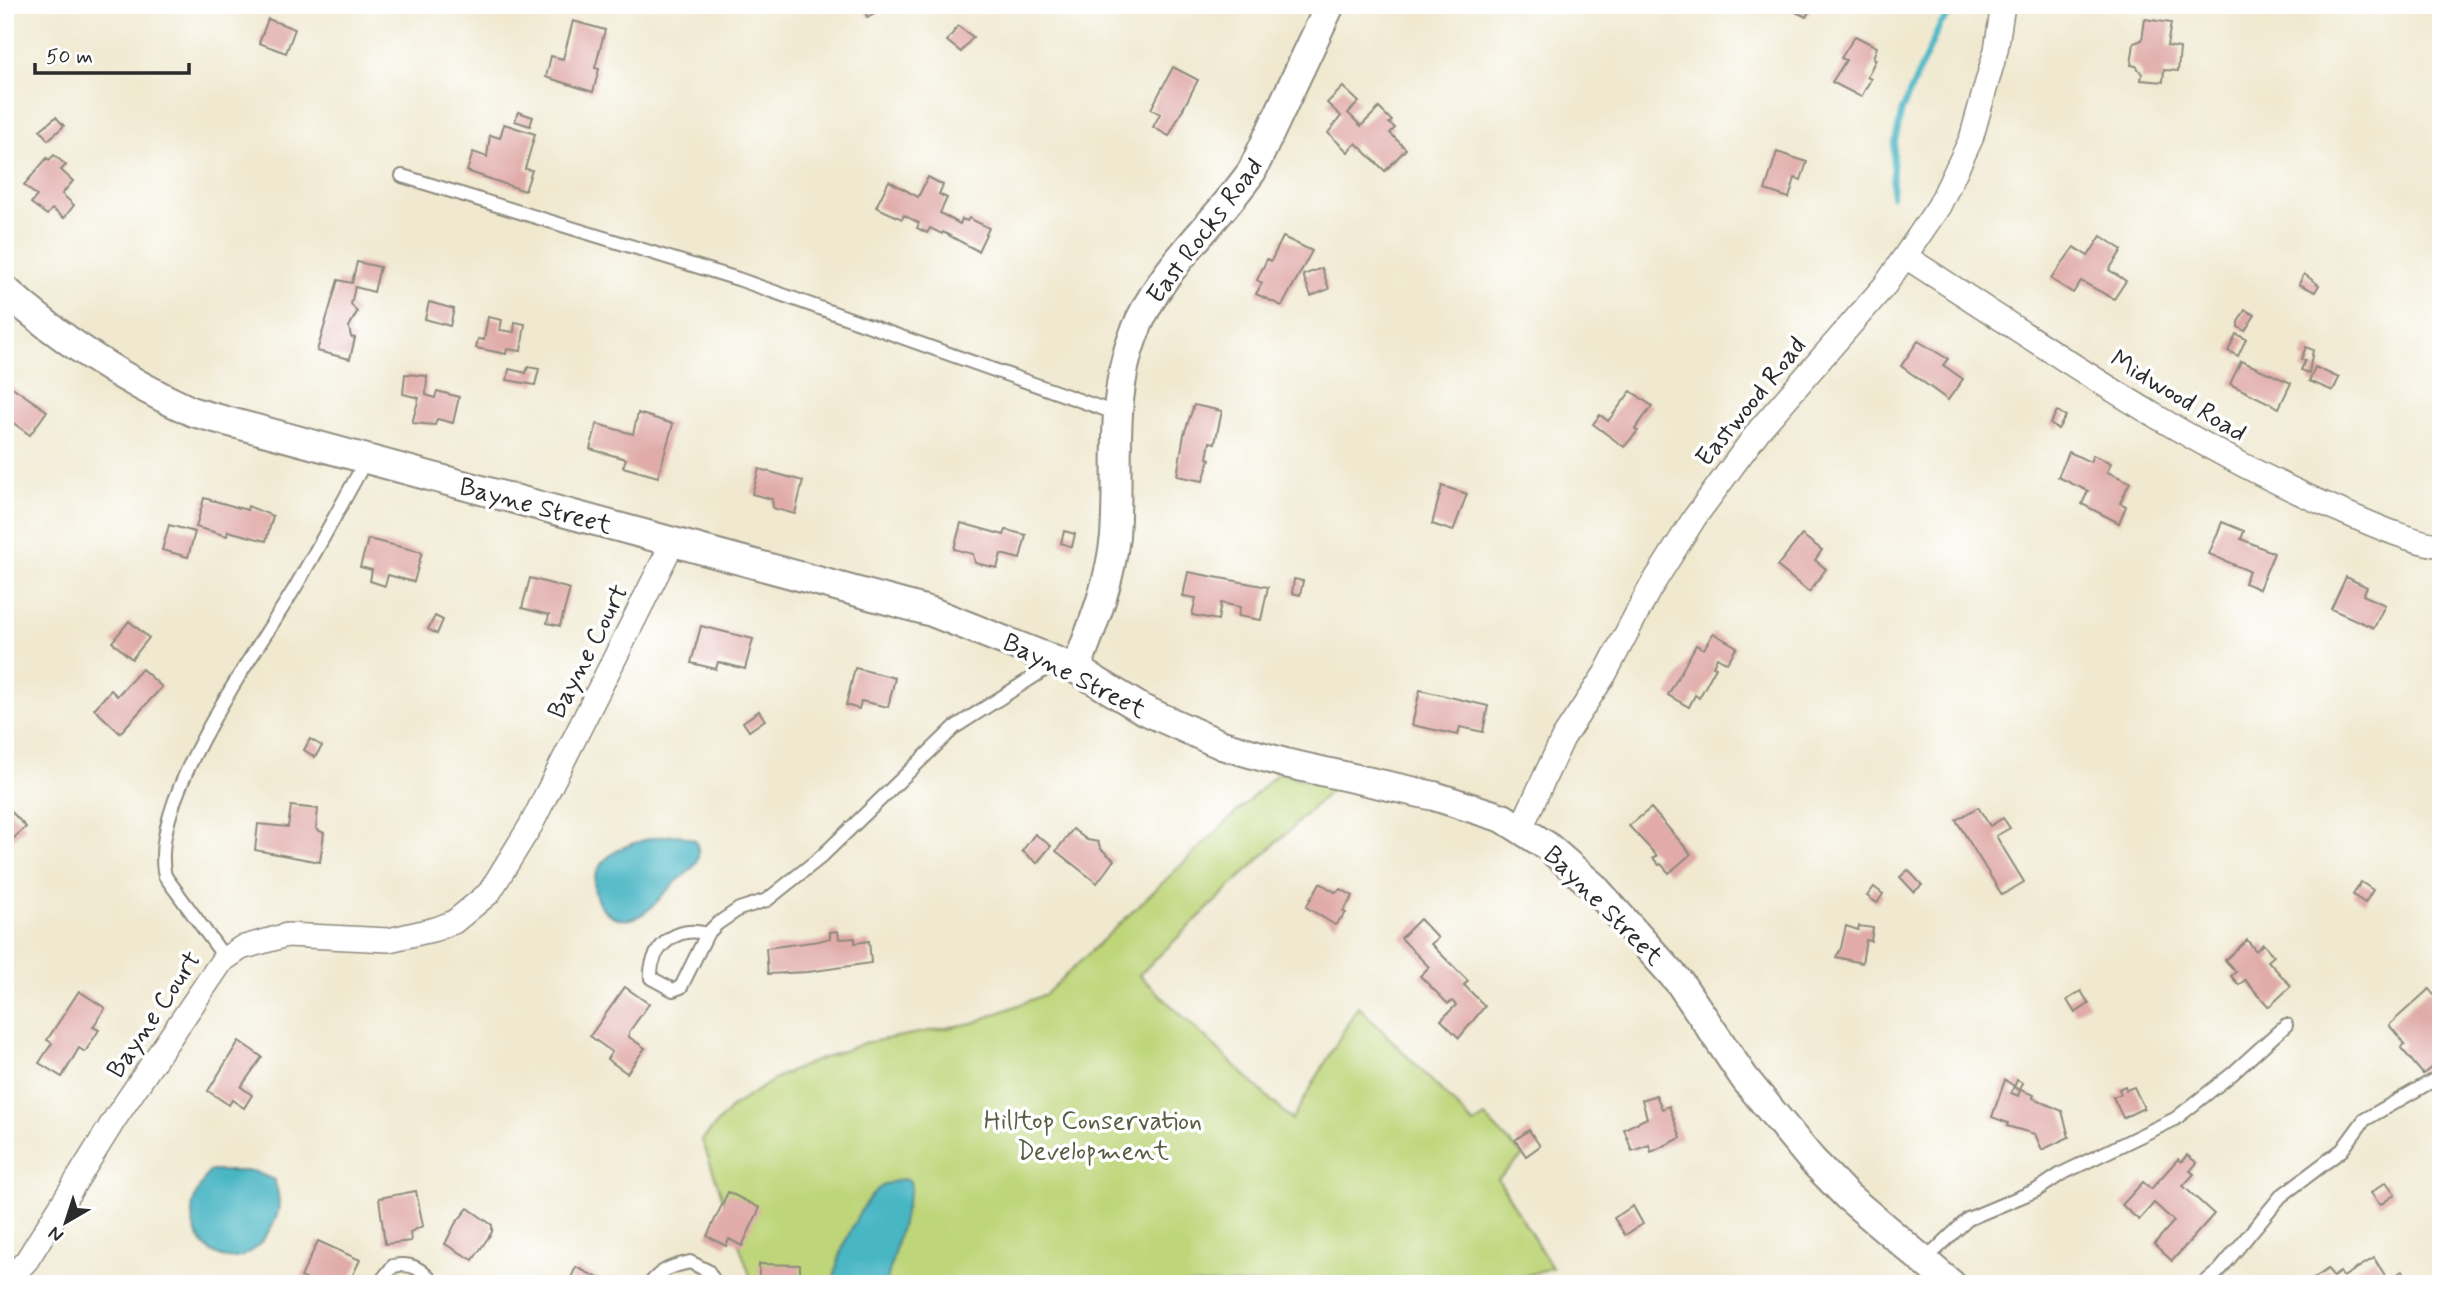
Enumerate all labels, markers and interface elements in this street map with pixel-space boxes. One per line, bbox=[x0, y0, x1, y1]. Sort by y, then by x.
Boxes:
scale bar bbox=[35, 32, 189, 76]
text: 50 m bbox=[46, 43, 93, 71]
street label: East Rocks Road bbox=[1140, 151, 1272, 311]
street label: Eastwood Road bbox=[1689, 330, 1815, 474]
street label: Midwood Road bbox=[2104, 343, 2252, 451]
street label: Bayne Street bbox=[455, 470, 616, 544]
street label: Bayne Court bbox=[540, 579, 637, 725]
street label: Bayne Street bbox=[997, 626, 1152, 727]
street label: Bayne Street bbox=[1535, 839, 1670, 974]
street label: Bayne Court bbox=[100, 945, 210, 1085]
park label: Hilltop Conservation Development bbox=[984, 1105, 1202, 1169]
north arrow bbox=[32, 1188, 102, 1258]
text: N bbox=[43, 1220, 69, 1248]

